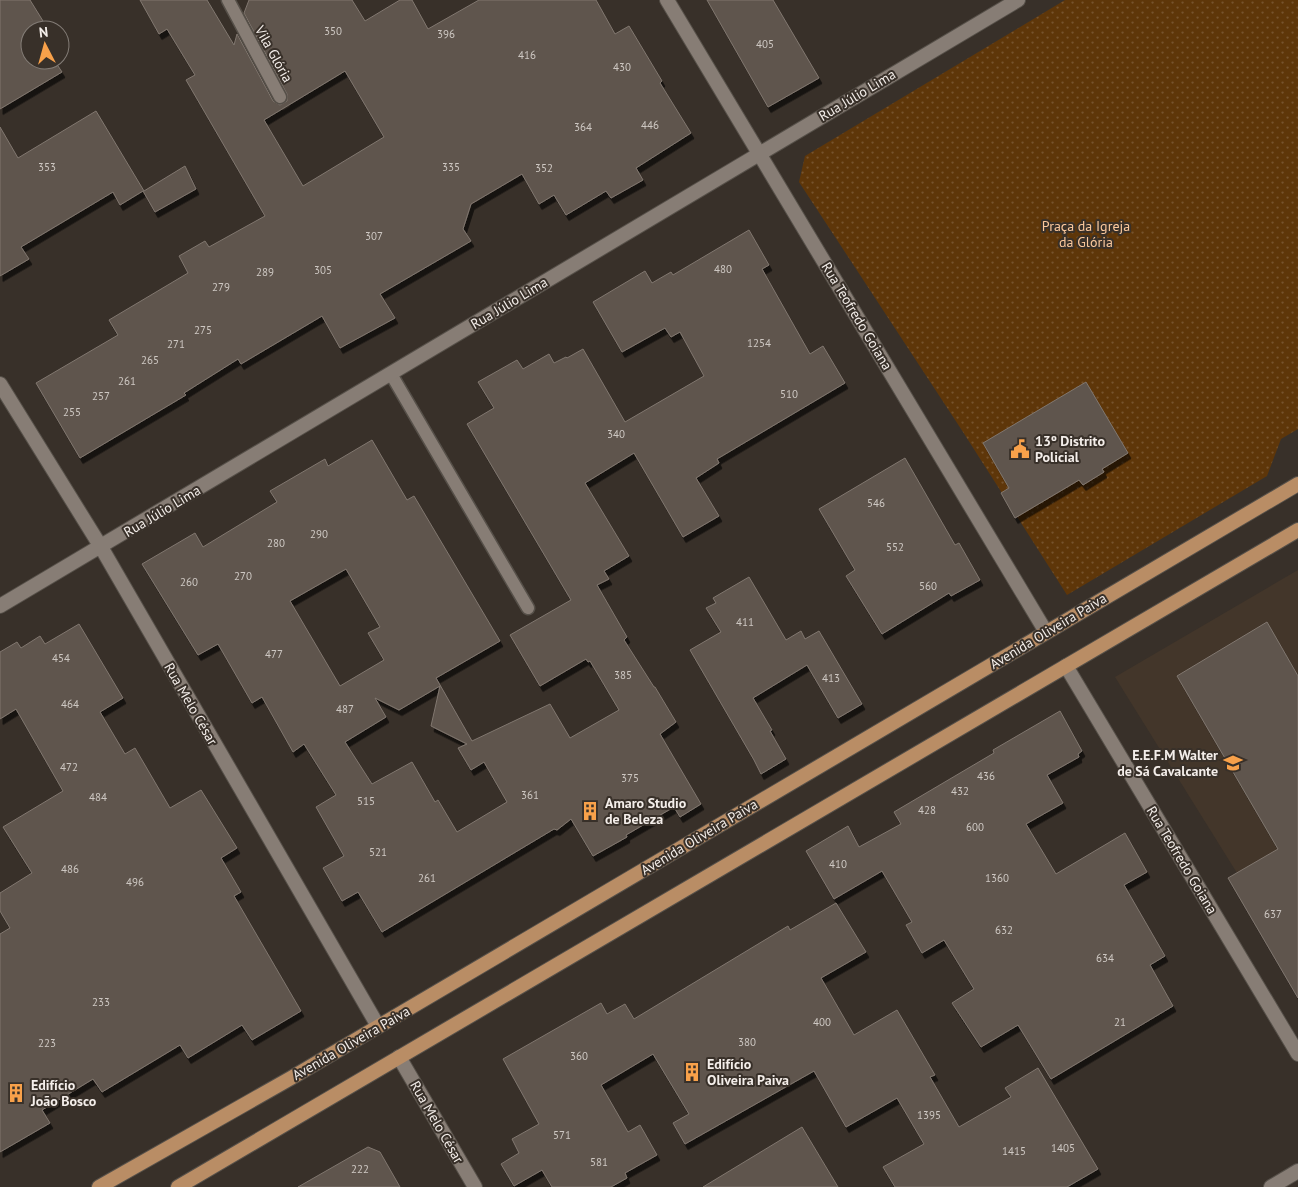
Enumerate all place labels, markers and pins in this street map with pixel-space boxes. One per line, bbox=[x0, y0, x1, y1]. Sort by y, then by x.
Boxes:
place label: 13º Distrito Policial bbox=[1035, 432, 1105, 466]
public building icon: 13º Distrito Policial bbox=[1009, 438, 1031, 460]
place label: E.E.F.M Walter de Sá Cavalcante bbox=[1117, 746, 1218, 780]
school or university icon: E.E.F.M Walter de Sá Cavalcante bbox=[1222, 752, 1244, 774]
place label: Amaro Studio de Beleza bbox=[605, 794, 687, 828]
building icon: Amaro Studio de Beleza bbox=[579, 800, 601, 822]
place label: Edifício Oliveira Paiva bbox=[707, 1055, 789, 1089]
building icon: Edifício Oliveira Paiva bbox=[681, 1061, 703, 1083]
place label: Edifício João Bosco bbox=[30, 1076, 97, 1110]
building icon: Edifício João Bosco bbox=[5, 1082, 27, 1104]

